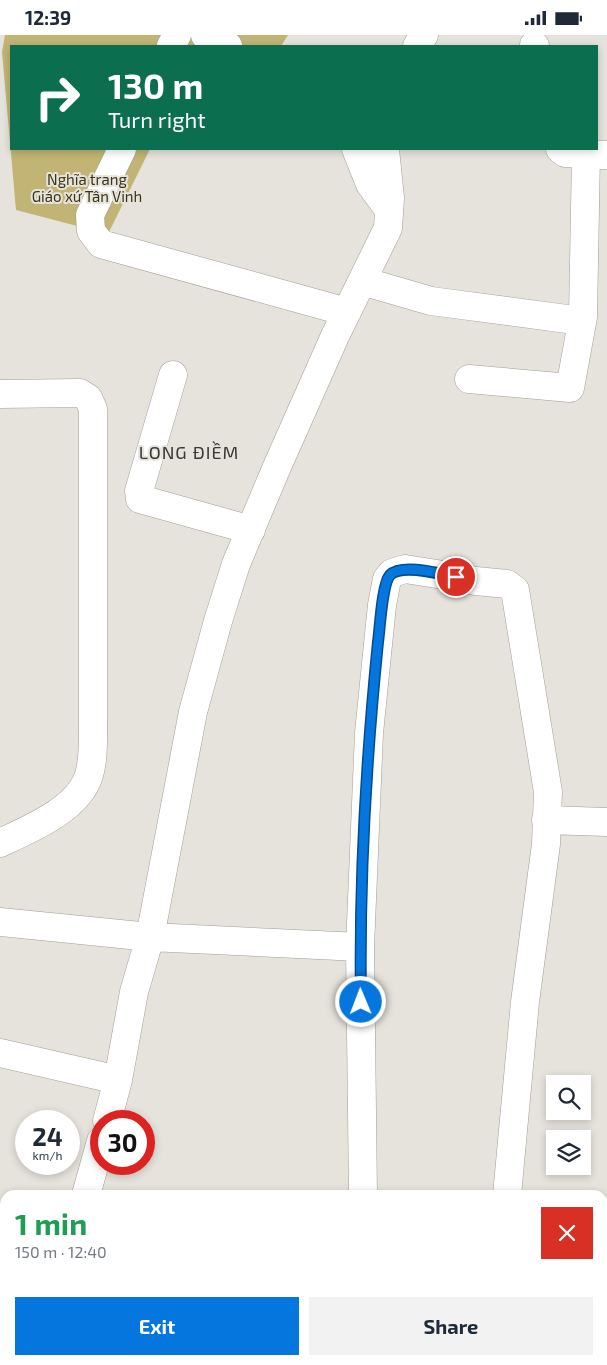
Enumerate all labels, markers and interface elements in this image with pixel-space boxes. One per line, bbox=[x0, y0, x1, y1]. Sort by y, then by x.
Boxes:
text: 12:39 bbox=[25, 6, 71, 29]
text: 130 m bbox=[108, 64, 203, 106]
icon: right bbox=[25, 65, 90, 130]
text: Turn right bbox=[108, 106, 206, 132]
park label: Nghĩa trang Giáo xứ Tân Vinh bbox=[32, 170, 142, 205]
district label: LONG ĐIỀM bbox=[139, 441, 239, 463]
pin bbox=[435, 556, 477, 598]
icon: arrive bbox=[442, 563, 470, 591]
position arrow bbox=[334, 975, 386, 1027]
map controls bbox=[546, 1075, 591, 1175]
button: search bbox=[546, 1075, 591, 1120]
speed limit sign: 30 bbox=[90, 1110, 155, 1175]
text: 24 bbox=[32, 1121, 63, 1151]
button: layers bbox=[546, 1130, 591, 1175]
text: km/h bbox=[33, 1148, 62, 1162]
text: 1 min bbox=[15, 1205, 87, 1241]
button: close bbox=[541, 1207, 593, 1259]
text: 150 m · 12:40 bbox=[15, 1242, 107, 1261]
button: Exit bbox=[15, 1297, 299, 1355]
button: Share bbox=[309, 1297, 593, 1355]

